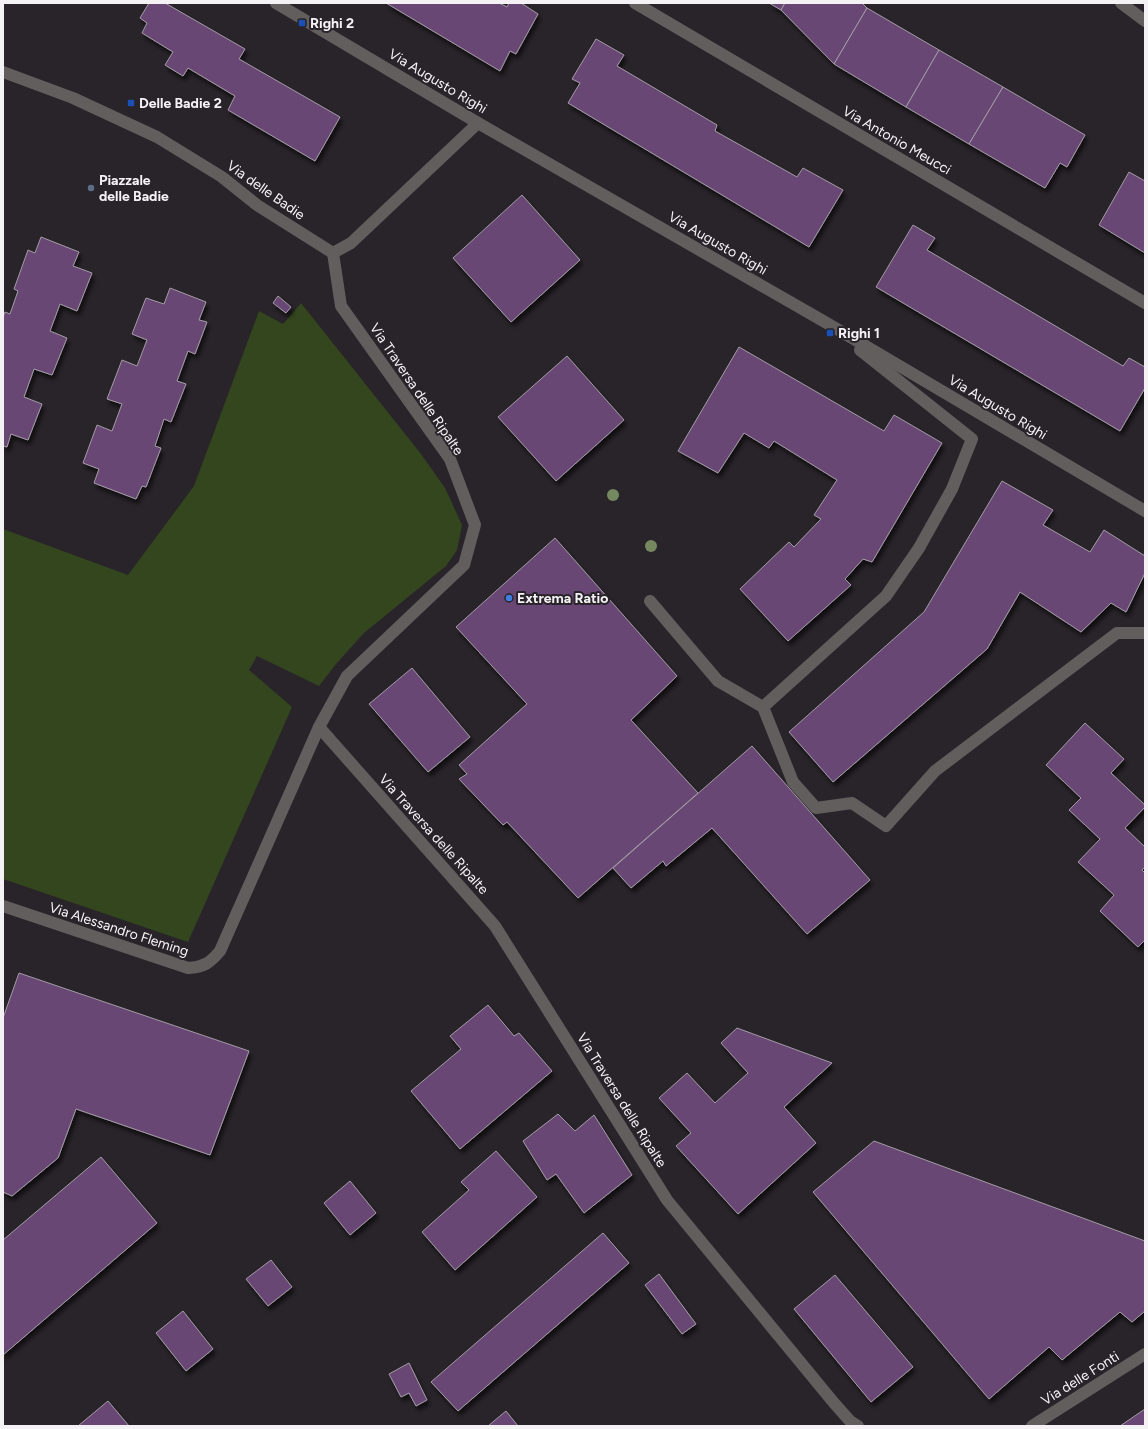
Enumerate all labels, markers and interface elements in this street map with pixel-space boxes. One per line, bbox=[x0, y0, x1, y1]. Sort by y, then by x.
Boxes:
place label: Righi 2 bbox=[310, 15, 354, 32]
marker: Righi 2 bbox=[297, 18, 307, 28]
street label: Via Augusto Righi bbox=[386, 45, 490, 117]
place label: Delle Badie 2 bbox=[139, 95, 222, 112]
marker: Delle Badie 2 bbox=[126, 98, 136, 108]
street label: Via Antonio Meucci bbox=[839, 102, 954, 178]
street label: Via delle Badie bbox=[223, 157, 308, 224]
place label: Piazzale delle Badie bbox=[99, 172, 169, 205]
marker: Piazzale delle Badie bbox=[86, 183, 96, 193]
street label: Via Augusto Righi bbox=[665, 208, 770, 279]
street label: Via Traversa delle Ripalte bbox=[366, 320, 467, 459]
place label: Righi 1 bbox=[838, 325, 880, 342]
marker: Righi 1 bbox=[825, 328, 835, 338]
street label: Via Augusto Righi bbox=[946, 371, 1050, 443]
place label: Extrema Ratio bbox=[517, 590, 608, 607]
marker: Extrema Ratio bbox=[504, 593, 514, 603]
street label: Via Traversa delle Ripalte bbox=[375, 771, 492, 898]
street label: Via Alessandro Fleming bbox=[47, 899, 191, 960]
street label: Via Traversa delle Ripalte bbox=[573, 1030, 670, 1171]
street label: Via delle Fonti bbox=[1038, 1348, 1122, 1409]

